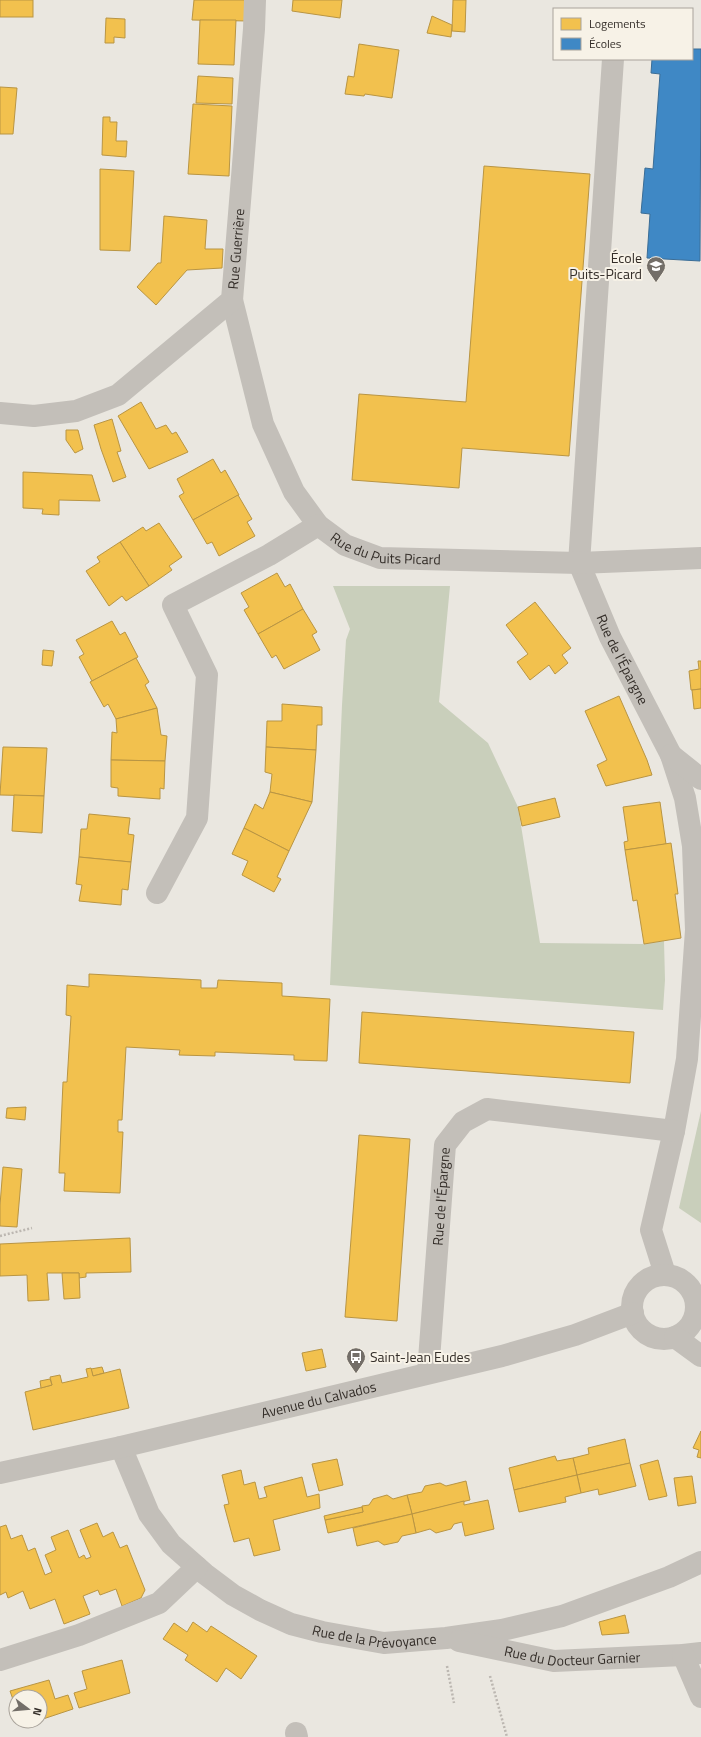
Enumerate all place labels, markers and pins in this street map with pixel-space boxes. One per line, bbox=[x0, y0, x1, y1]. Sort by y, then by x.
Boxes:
place label: École Puits-Picard bbox=[569, 247, 642, 284]
school or university icon: École Puits-Picard bbox=[645, 255, 667, 283]
bus stop icon: Saint-Jean Eudes bbox=[345, 1346, 367, 1374]
place label: Saint-Jean Eudes bbox=[370, 1346, 470, 1367]

